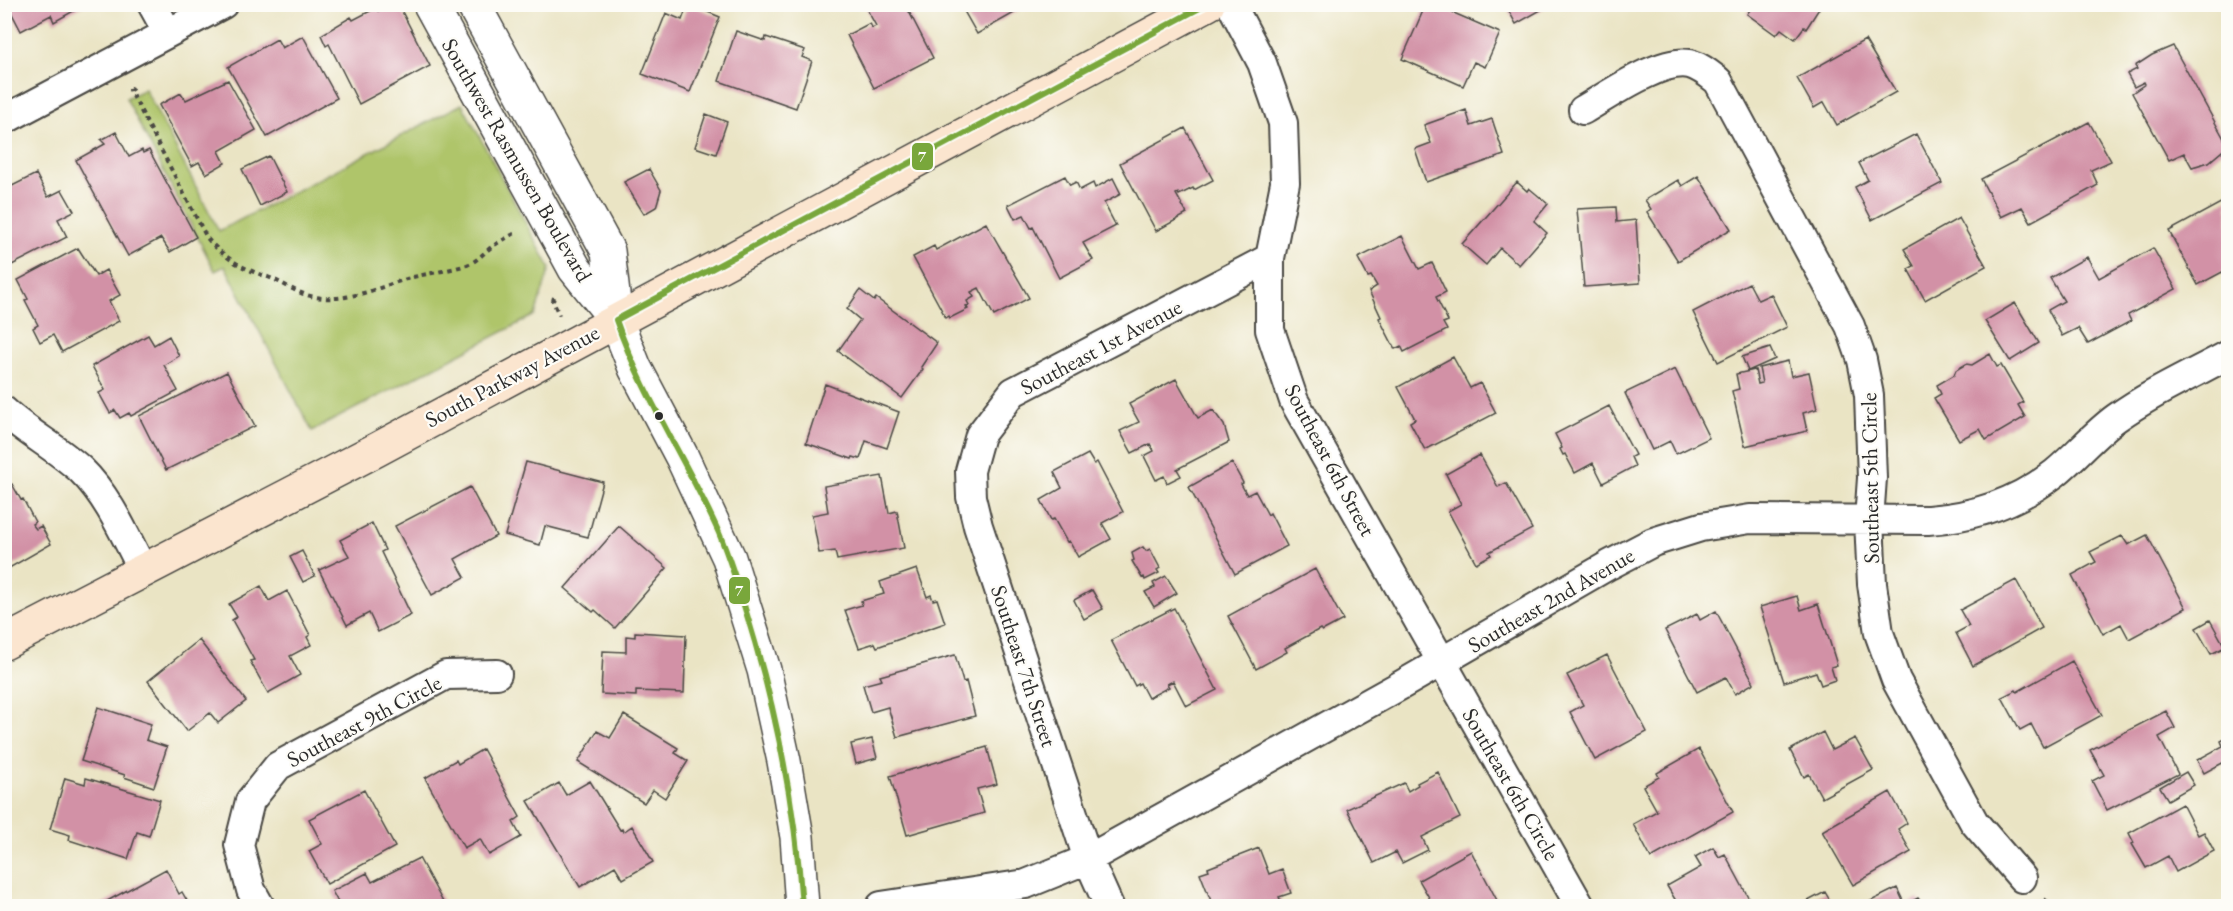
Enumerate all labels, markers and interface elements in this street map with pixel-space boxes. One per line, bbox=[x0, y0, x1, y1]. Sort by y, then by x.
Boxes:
street label: Southwest Rasmussen Boulevard bbox=[435, 33, 599, 288]
line badge: 7 bbox=[911, 142, 934, 171]
text: 7 bbox=[918, 146, 927, 167]
street label: Southeast 1st Avenue bbox=[1015, 292, 1187, 402]
street label: South Parkway Avenue bbox=[420, 318, 605, 434]
street label: Southeast 6th Street bbox=[1278, 379, 1382, 541]
street label: Southeast 5th Circle bbox=[1854, 392, 1886, 564]
unlabelled marker bbox=[653, 410, 665, 422]
street label: Southeast 2nd Avenue bbox=[1463, 540, 1640, 659]
line badge: 7 bbox=[728, 576, 751, 605]
text: 7 bbox=[735, 580, 744, 601]
street label: Southeast 7th Street bbox=[984, 582, 1064, 751]
street label: Southeast 9th Circle bbox=[282, 668, 447, 774]
street label: Southeast 6th Circle bbox=[1456, 703, 1567, 866]

